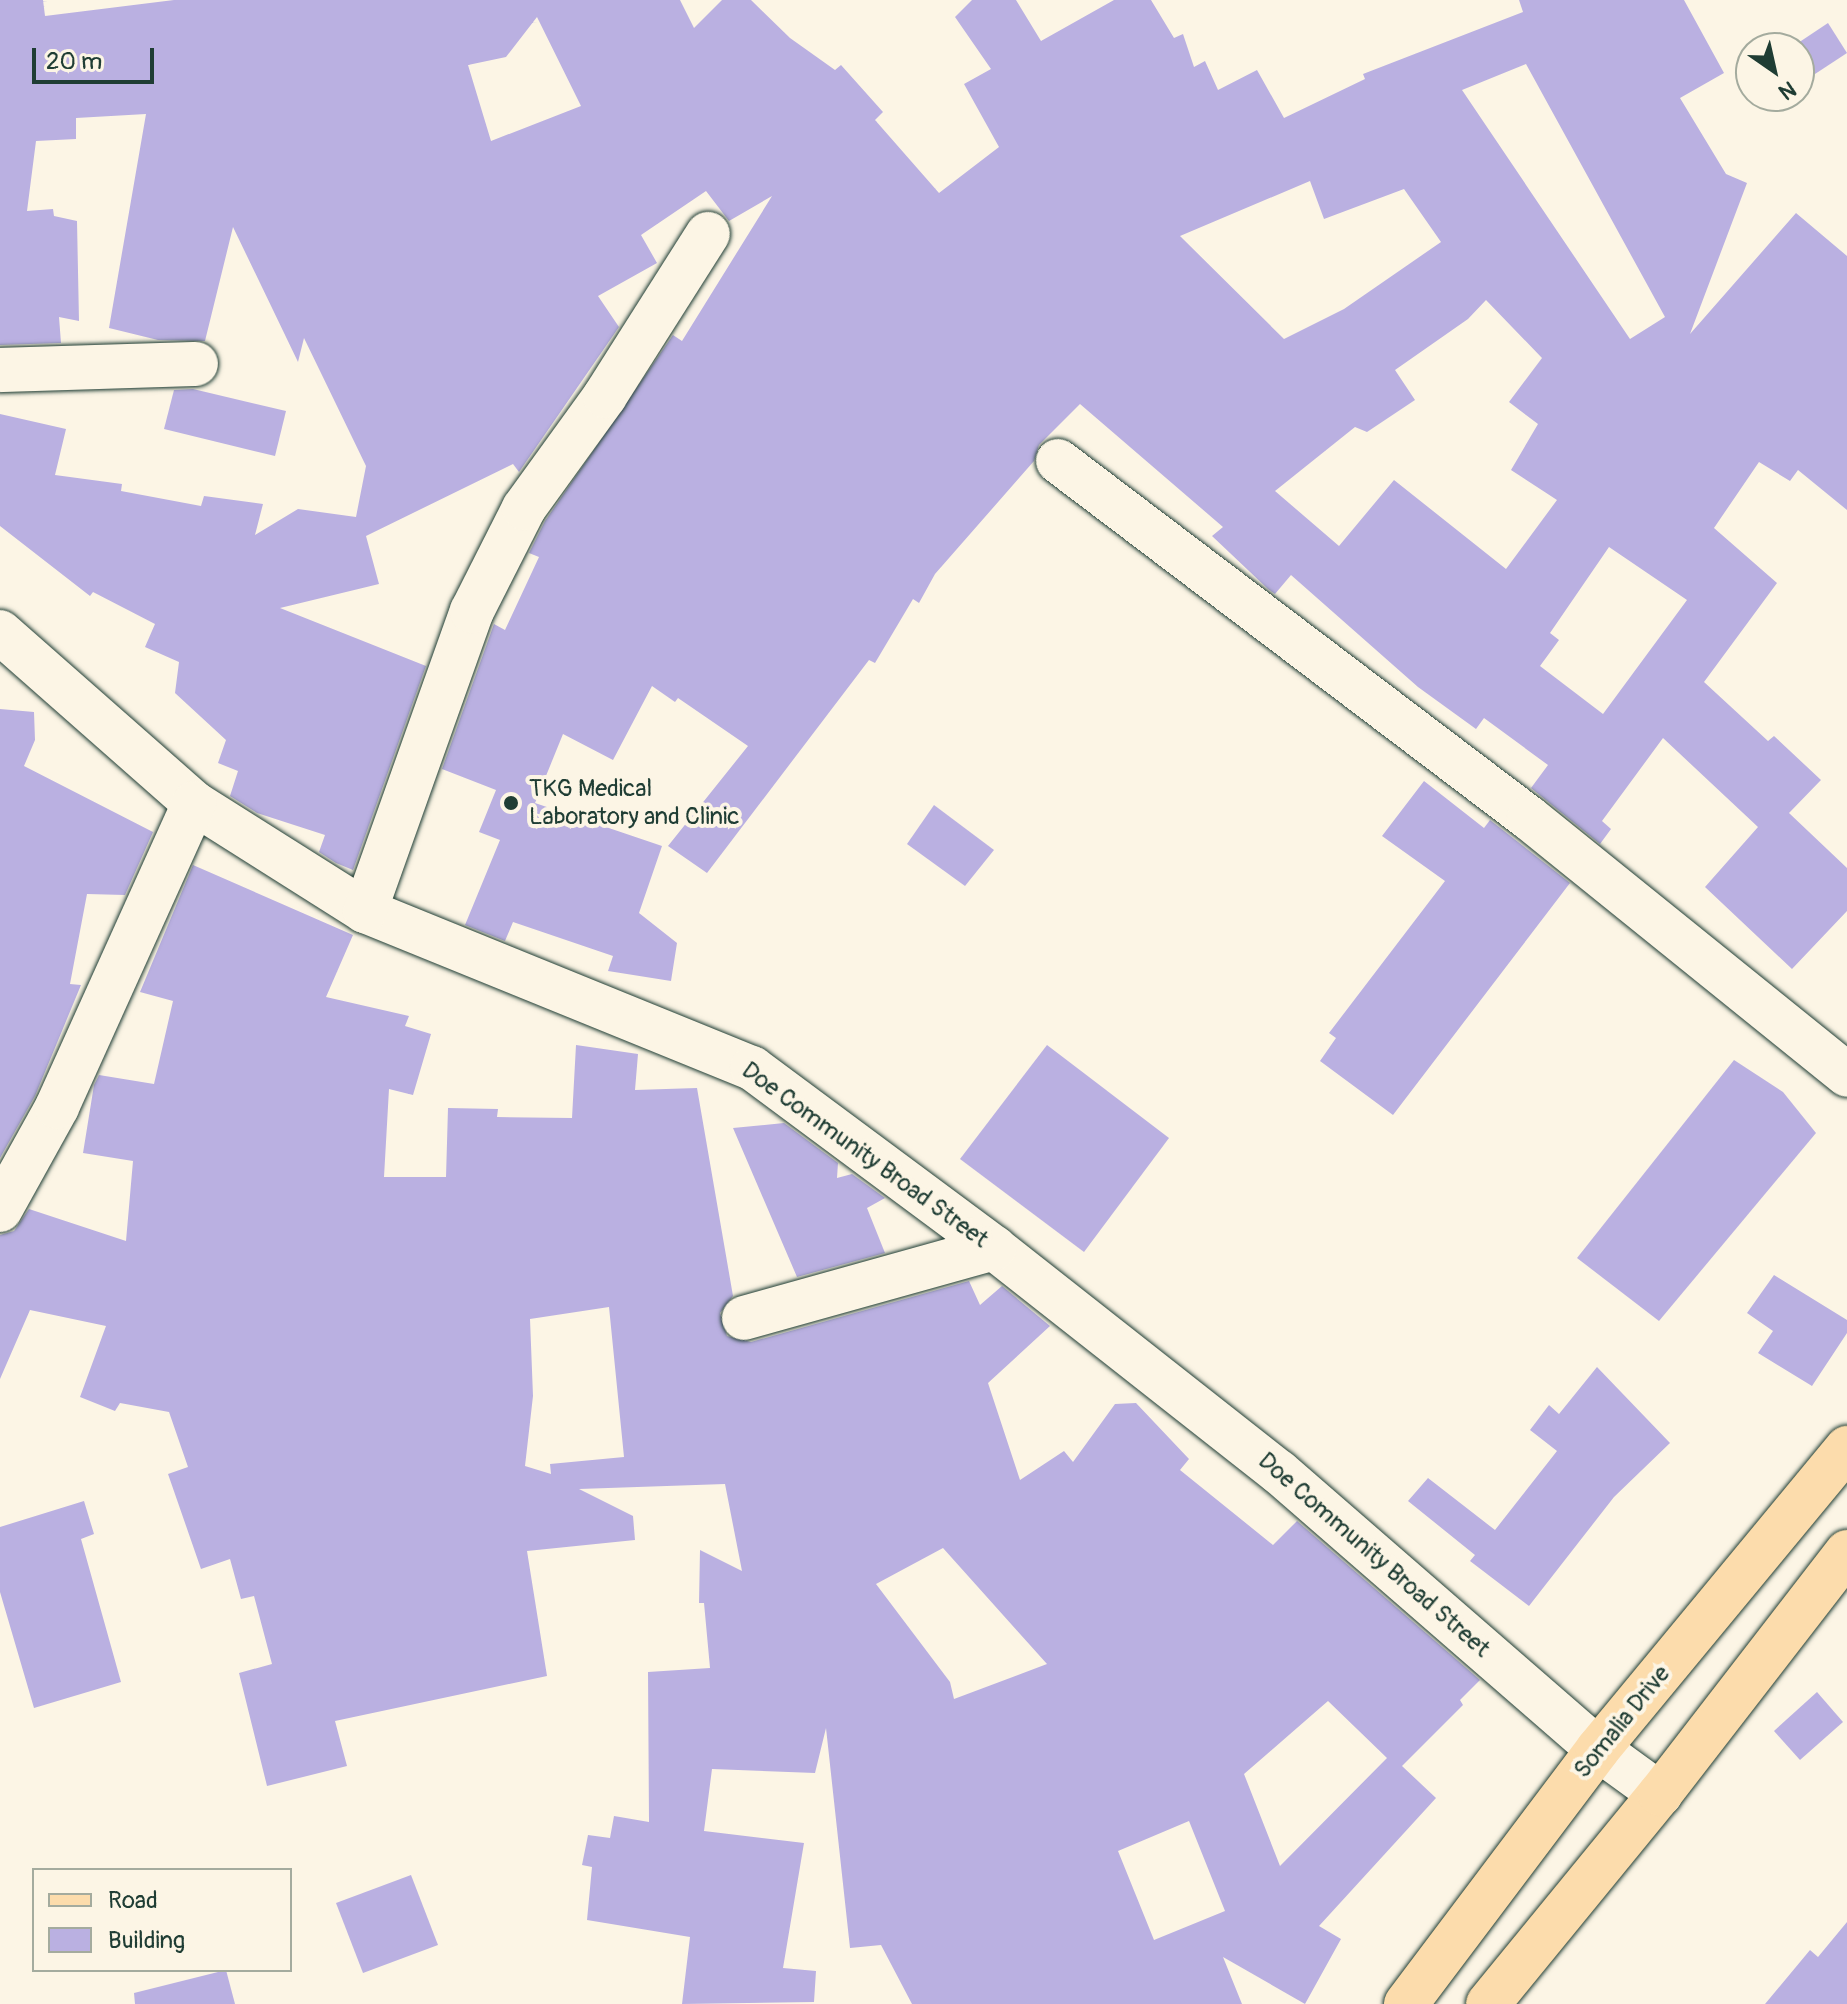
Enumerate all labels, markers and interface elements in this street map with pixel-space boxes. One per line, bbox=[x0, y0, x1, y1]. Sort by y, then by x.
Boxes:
scale bar bbox=[36, 32, 158, 82]
north arrow bbox=[1735, 32, 1815, 112]
text: 20 m bbox=[46, 47, 102, 76]
text: N bbox=[1773, 74, 1801, 106]
place label: TKG Medical Laboratory and Clinic bbox=[529, 775, 740, 831]
marker: TKG Medical Laboratory and Clinic bbox=[500, 792, 522, 814]
street label: Doe Community Broad Street bbox=[736, 1056, 994, 1254]
street label: Doe Community Broad Street bbox=[1252, 1447, 1496, 1663]
street label: Somalia Drive bbox=[1568, 1660, 1676, 1784]
legend bbox=[32, 1868, 292, 1972]
text: Road bbox=[108, 1886, 158, 1915]
text: Building bbox=[108, 1926, 185, 1955]

